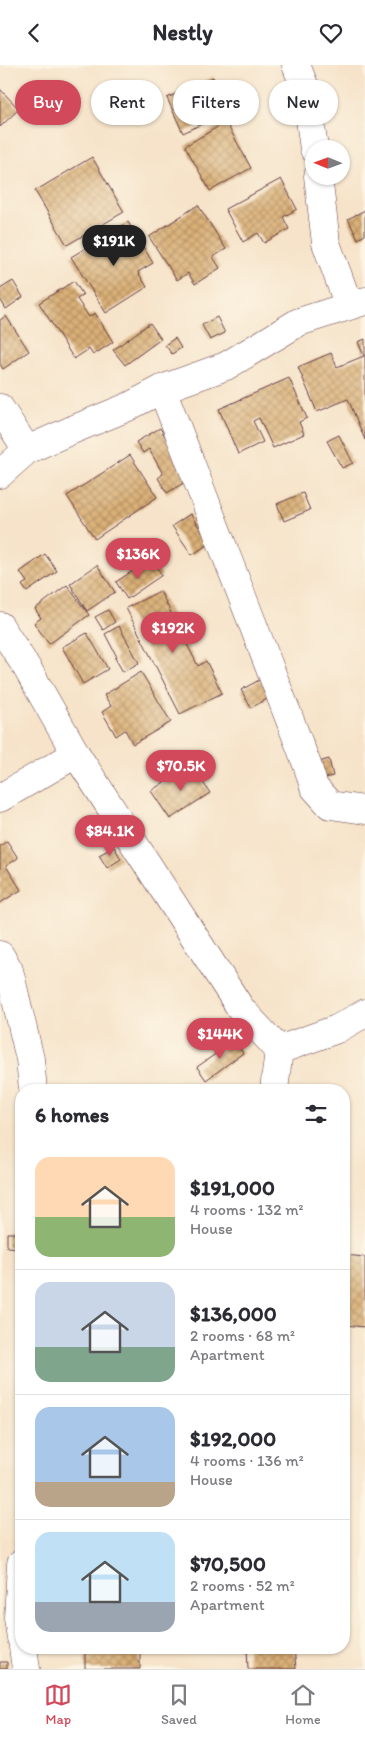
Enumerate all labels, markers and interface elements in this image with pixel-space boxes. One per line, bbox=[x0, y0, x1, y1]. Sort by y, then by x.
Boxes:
icon: back bbox=[20, 19, 48, 47]
text: Nestly bbox=[153, 19, 212, 46]
icon: heart bbox=[317, 19, 345, 47]
chip: Buy bbox=[15, 80, 81, 125]
chip: Rent bbox=[91, 80, 163, 125]
chip: Filters bbox=[173, 80, 259, 125]
chip: New bbox=[269, 80, 338, 125]
north arrow bbox=[305, 140, 350, 185]
map controls bbox=[305, 140, 350, 185]
pin: $191K bbox=[79, 225, 149, 267]
text: $191K bbox=[93, 231, 135, 250]
pin: $136K bbox=[103, 537, 173, 580]
text: $136K bbox=[117, 544, 159, 563]
pin: $192K bbox=[138, 611, 208, 654]
text: $192K bbox=[152, 618, 194, 637]
pin: $70.5K bbox=[140, 749, 222, 792]
text: $70.5K bbox=[157, 756, 205, 775]
pin: $84.1K bbox=[69, 815, 151, 857]
text: $84.1K bbox=[86, 821, 134, 840]
pin: $144K bbox=[185, 1017, 255, 1060]
text: $144K bbox=[198, 1024, 243, 1043]
icon: filters bbox=[302, 1100, 330, 1128]
text: 6 homes bbox=[35, 1102, 109, 1127]
text: $191,000 bbox=[190, 1175, 275, 1200]
icon: home bbox=[75, 1177, 135, 1237]
text: 4 rooms · 132 m² bbox=[190, 1200, 304, 1219]
text: House bbox=[190, 1219, 233, 1238]
text: $136,000 bbox=[190, 1301, 277, 1326]
icon: home bbox=[75, 1302, 135, 1362]
text: 2 rooms · 68 m² bbox=[190, 1326, 295, 1345]
text: Apartment bbox=[190, 1345, 265, 1364]
text: $192,000 bbox=[190, 1426, 276, 1451]
icon: home bbox=[75, 1427, 135, 1487]
text: 4 rooms · 136 m² bbox=[190, 1451, 304, 1470]
text: House bbox=[190, 1470, 233, 1489]
text: $70,500 bbox=[190, 1551, 266, 1576]
icon: home bbox=[75, 1552, 135, 1612]
text: 2 rooms · 52 m² bbox=[190, 1576, 295, 1595]
text: Apartment bbox=[190, 1595, 265, 1614]
tab: Map bbox=[44, 1681, 72, 1728]
tab: Saved bbox=[161, 1681, 197, 1728]
tab: Home bbox=[285, 1681, 321, 1728]

